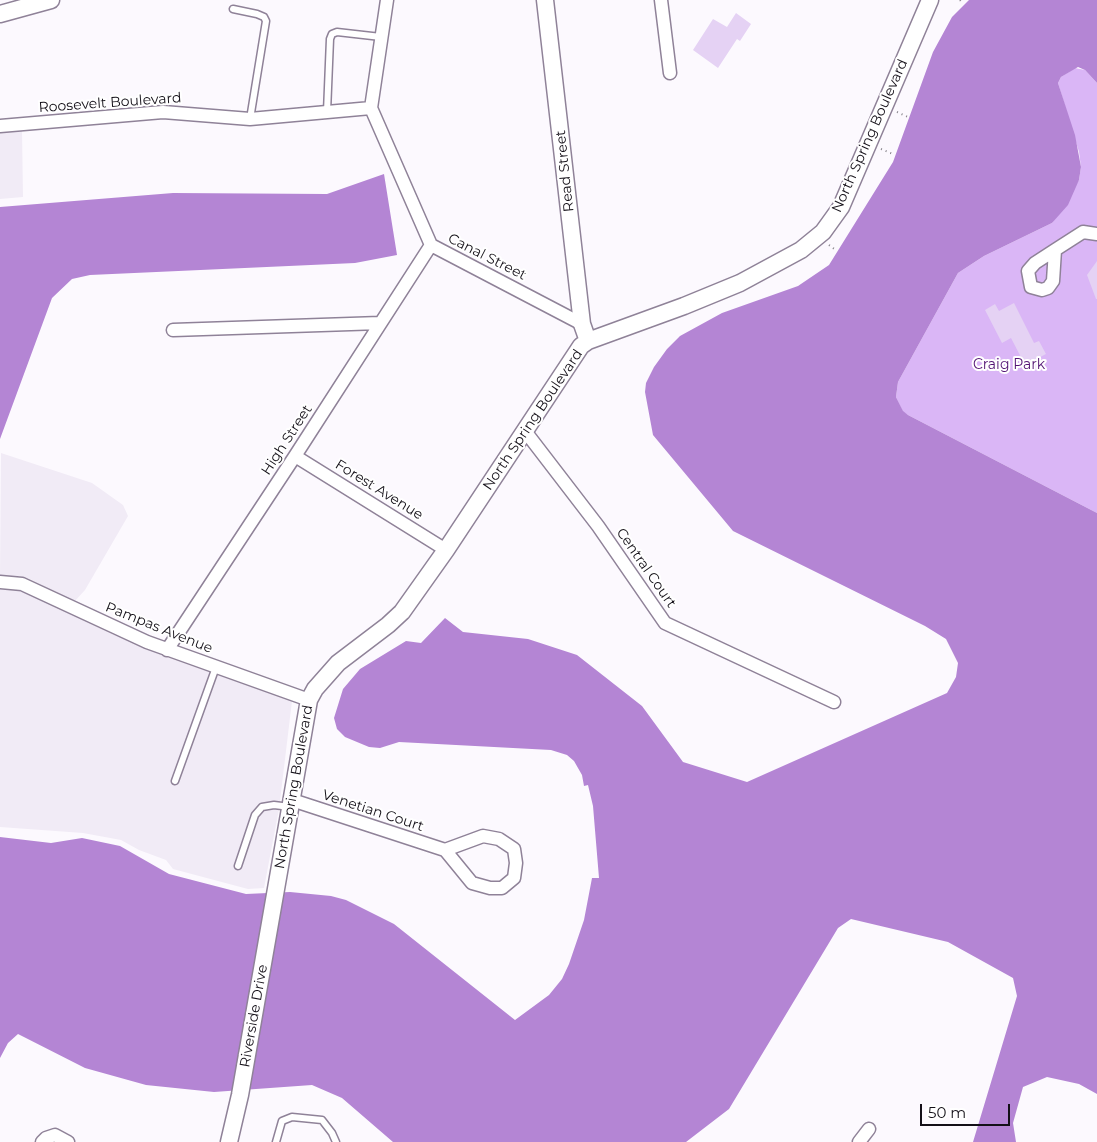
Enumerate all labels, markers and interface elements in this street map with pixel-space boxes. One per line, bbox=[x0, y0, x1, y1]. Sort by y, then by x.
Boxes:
street label: North Spring Boulevard bbox=[829, 57, 911, 215]
street label: Roosevelt Boulevard bbox=[38, 90, 182, 116]
street label: Read Street bbox=[552, 129, 578, 213]
street label: Canal Street bbox=[445, 230, 529, 284]
street label: North Spring Boulevard bbox=[480, 346, 586, 494]
park label: Craig Park bbox=[973, 357, 1045, 373]
street label: High Street bbox=[258, 402, 316, 478]
street label: Forest Avenue bbox=[332, 456, 426, 524]
street label: Central Court bbox=[612, 525, 680, 611]
street label: Pampas Avenue bbox=[103, 599, 215, 657]
street label: North Spring Boulevard bbox=[271, 704, 317, 870]
street label: Venetian Court bbox=[320, 787, 426, 835]
street label: Riverside Drive bbox=[237, 963, 271, 1069]
scale bar bbox=[922, 1094, 1012, 1126]
text: 50 m bbox=[928, 1103, 966, 1122]

